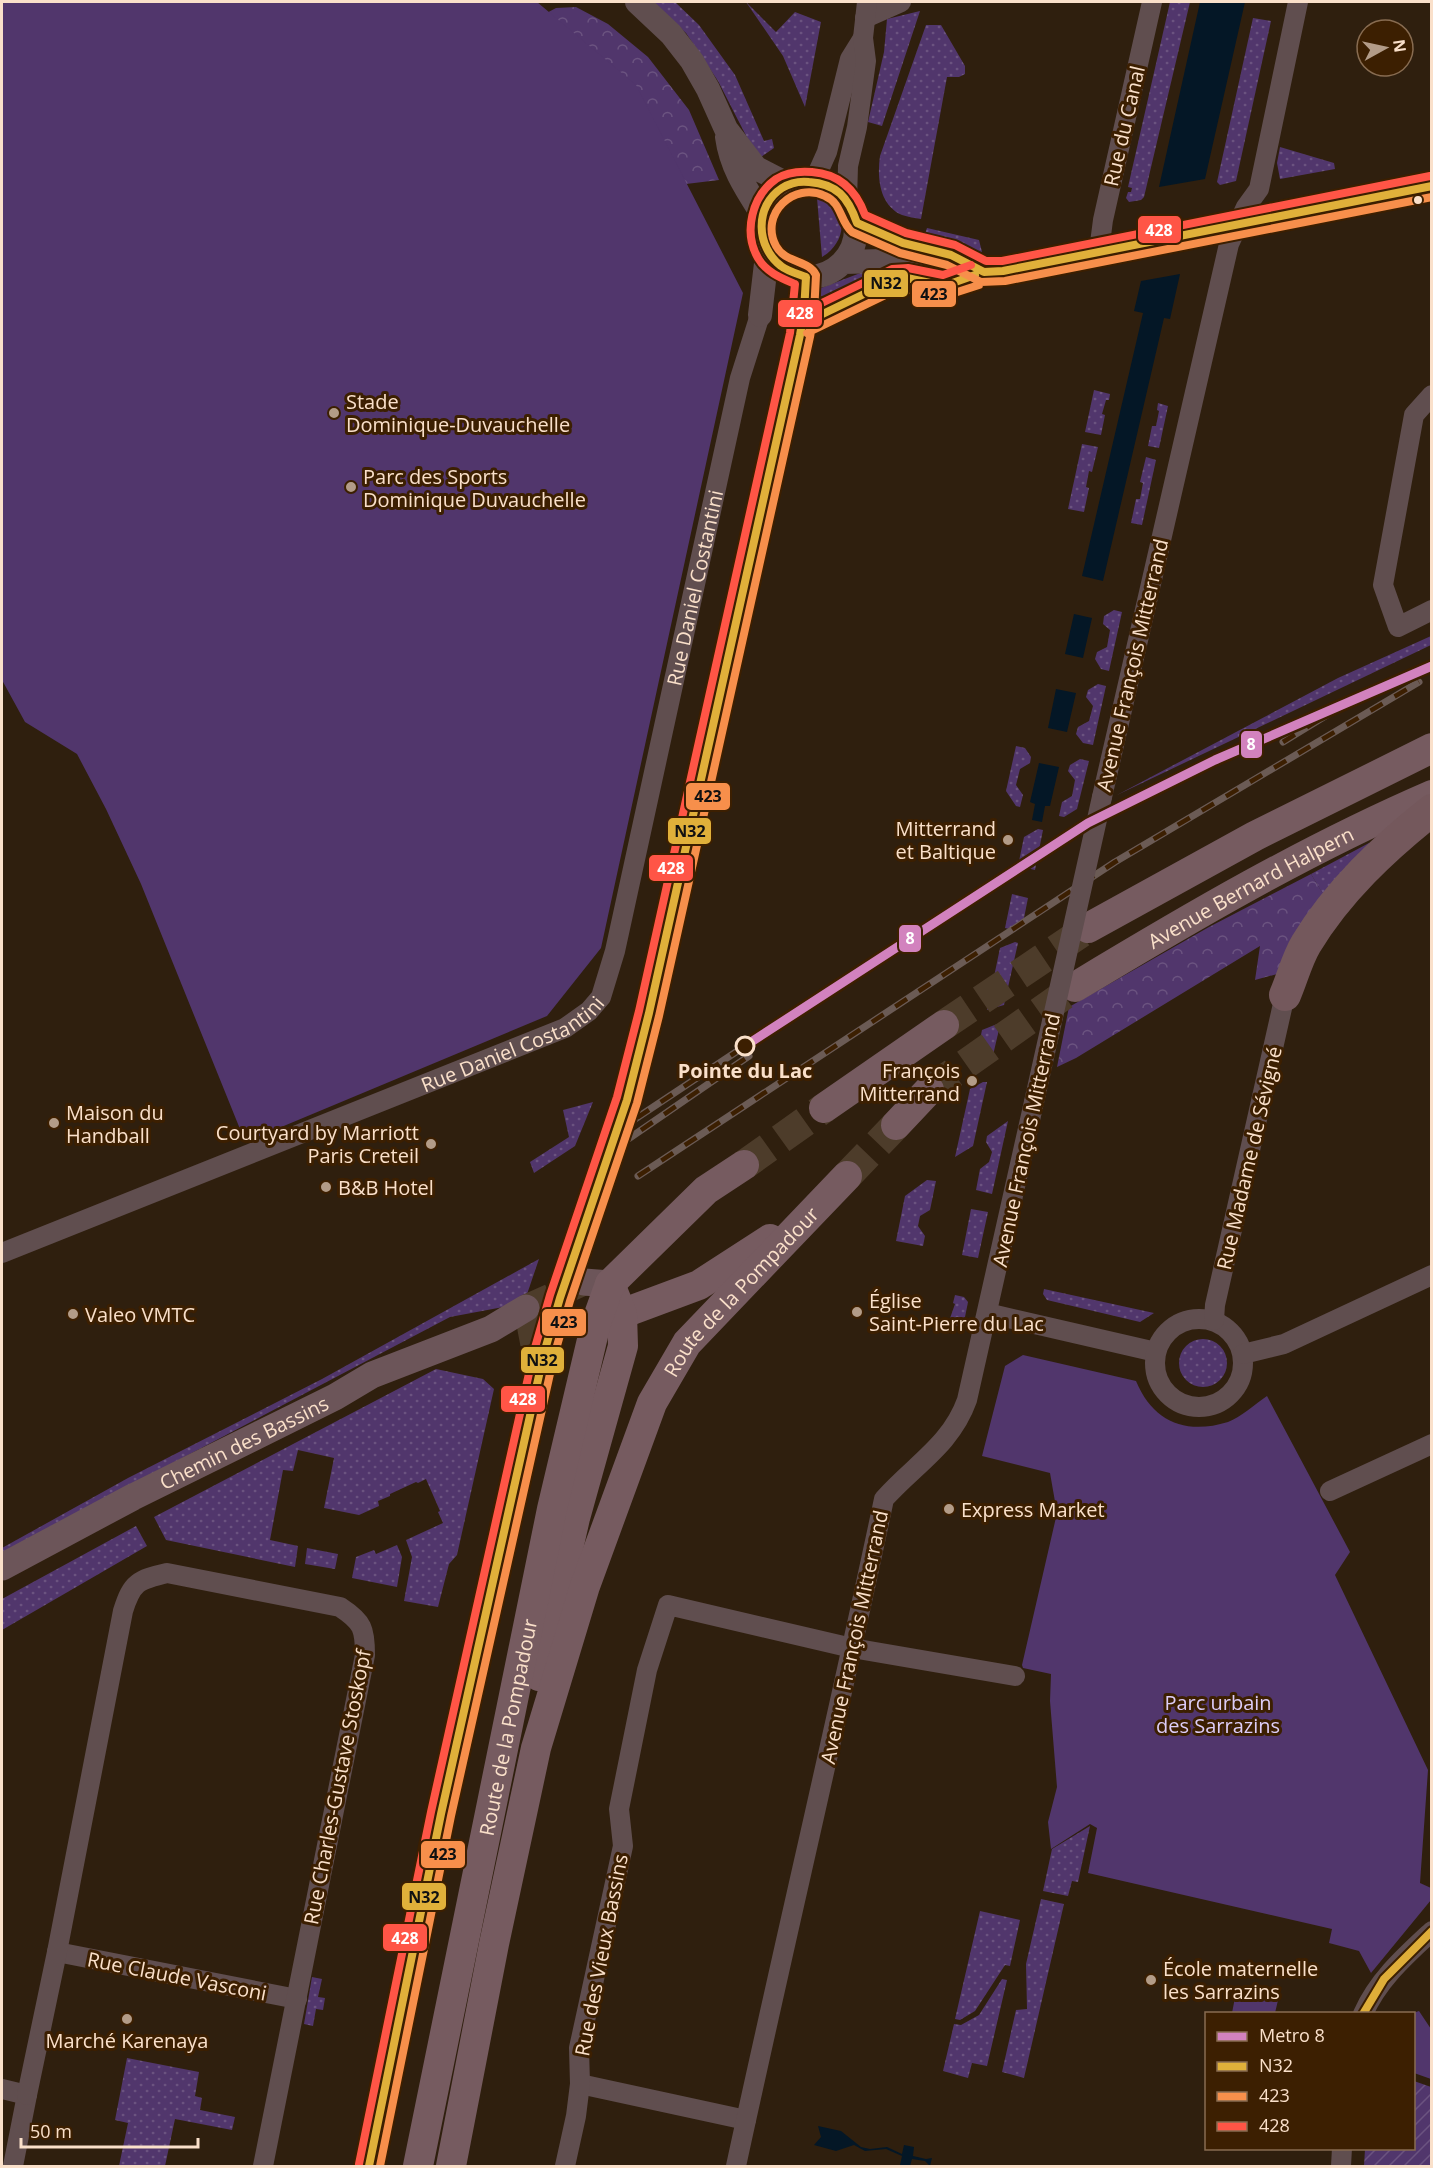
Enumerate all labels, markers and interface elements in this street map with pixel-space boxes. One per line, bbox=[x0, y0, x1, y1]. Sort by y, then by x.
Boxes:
north arrow bbox=[1355, 18, 1415, 78]
text: N bbox=[1388, 38, 1412, 54]
street label: Rue du Canal bbox=[1097, 63, 1151, 189]
unlabelled marker bbox=[1412, 194, 1424, 206]
line badge: 428 bbox=[1137, 215, 1182, 244]
text: 428 bbox=[1145, 219, 1173, 241]
line badge: N32 bbox=[863, 269, 909, 298]
text: N32 bbox=[870, 272, 902, 294]
line badge: 423 bbox=[911, 280, 957, 308]
text: 423 bbox=[920, 283, 948, 305]
line badge: 428 bbox=[777, 299, 823, 328]
text: 428 bbox=[786, 302, 814, 324]
place label: Stade Dominique-Duvauchelle bbox=[346, 388, 570, 438]
marker: Stade Dominique-Duvauchelle bbox=[327, 406, 341, 420]
place label: Parc des Sports Dominique Duvauchelle bbox=[363, 463, 586, 513]
marker: Parc des Sports Dominique Duvauchelle bbox=[344, 480, 358, 494]
street label: Rue Daniel Costantini bbox=[660, 487, 729, 688]
street label: Avenue François Mitterrand bbox=[1090, 536, 1174, 794]
line badge: 8 bbox=[1240, 730, 1263, 759]
text: 8 bbox=[1246, 733, 1256, 755]
line badge: 423 bbox=[685, 782, 731, 811]
text: 423 bbox=[694, 785, 722, 807]
place label: Mitterrand et Baltique bbox=[895, 815, 996, 865]
line badge: N32 bbox=[667, 817, 712, 845]
text: N32 bbox=[674, 820, 706, 842]
street label: Avenue Bernard Halpern bbox=[1142, 820, 1358, 954]
marker: Mitterrand et Baltique bbox=[1001, 833, 1015, 847]
line badge: 428 bbox=[648, 854, 694, 882]
text: 428 bbox=[657, 857, 685, 879]
line badge: 8 bbox=[898, 924, 922, 953]
text: 8 bbox=[905, 927, 915, 949]
street label: Rue Daniel Costantini bbox=[417, 990, 610, 1098]
street label: Avenue François Mitterrand bbox=[986, 1011, 1066, 1269]
marker: Pointe du Lac bbox=[735, 1036, 755, 1056]
street label: Rue Madame de Sévigné bbox=[1210, 1044, 1288, 1272]
place label: Pointe du Lac bbox=[678, 1057, 812, 1084]
place label: François Mitterrand bbox=[860, 1057, 960, 1107]
marker: François Mitterrand bbox=[965, 1074, 979, 1088]
place label: Maison du Handball bbox=[66, 1099, 164, 1149]
marker: Maison du Handball bbox=[47, 1116, 61, 1130]
place label: Courtyard by Marriott Paris Creteil bbox=[216, 1119, 419, 1169]
marker: Courtyard by Marriott Paris Creteil bbox=[424, 1137, 438, 1151]
place label: B&B Hotel bbox=[338, 1174, 434, 1201]
marker: B&B Hotel bbox=[319, 1180, 333, 1194]
street label: Route de la Pompadour bbox=[657, 1201, 824, 1381]
place label: Église Saint-Pierre du Lac bbox=[869, 1287, 1044, 1337]
place label: Valeo VMTC bbox=[85, 1301, 195, 1328]
marker: Église Saint-Pierre du Lac bbox=[850, 1305, 864, 1319]
marker: Valeo VMTC bbox=[66, 1307, 80, 1321]
line badge: 423 bbox=[541, 1308, 587, 1337]
text: 423 bbox=[550, 1311, 578, 1333]
line badge: N32 bbox=[520, 1346, 565, 1374]
text: N32 bbox=[526, 1349, 558, 1371]
line badge: 428 bbox=[500, 1385, 546, 1413]
text: 428 bbox=[509, 1388, 537, 1410]
street label: Chemin des Bassins bbox=[155, 1389, 333, 1495]
place label: Express Market bbox=[961, 1496, 1105, 1523]
marker: Express Market bbox=[942, 1502, 956, 1516]
street label: Avenue François Mitterrand bbox=[814, 1508, 894, 1766]
street label: Route de la Pompadour bbox=[472, 1616, 543, 1838]
street label: Rue Charles-Gustave Stoskopf bbox=[297, 1646, 377, 1927]
park label: Parc urbain des Sarrazins bbox=[1156, 1689, 1280, 1739]
line badge: 423 bbox=[420, 1840, 466, 1869]
text: 423 bbox=[429, 1843, 457, 1865]
street label: Rue des Vieux Bassins bbox=[568, 1852, 634, 2058]
line badge: N32 bbox=[401, 1882, 447, 1911]
text: N32 bbox=[408, 1886, 440, 1908]
line badge: 428 bbox=[382, 1923, 428, 1952]
text: 428 bbox=[391, 1927, 419, 1949]
street label: Rue Claude Vasconi bbox=[85, 1945, 269, 2007]
place label: École maternelle les Sarrazins bbox=[1163, 1955, 1318, 2005]
marker: École maternelle les Sarrazins bbox=[1144, 1973, 1158, 1987]
marker: Marché Karenaya bbox=[120, 2012, 134, 2026]
legend bbox=[1205, 2012, 1415, 2150]
text: Metro 8 bbox=[1259, 2023, 1325, 2047]
place label: Marché Karenaya bbox=[46, 2027, 208, 2054]
text: N32 bbox=[1259, 2053, 1293, 2077]
text: 423 bbox=[1259, 2083, 1290, 2107]
scale bar bbox=[21, 2111, 198, 2149]
text: 428 bbox=[1259, 2113, 1290, 2137]
text: 50 m bbox=[30, 2119, 72, 2143]

